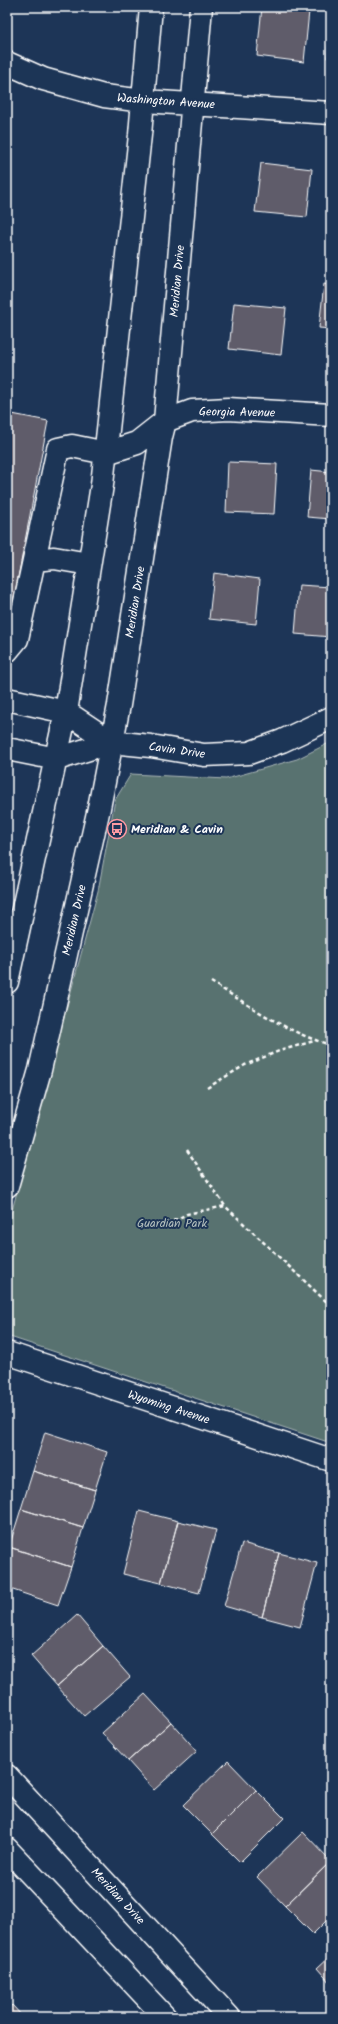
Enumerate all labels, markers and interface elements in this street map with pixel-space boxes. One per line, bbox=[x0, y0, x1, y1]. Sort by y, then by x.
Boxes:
street label: Washington Avenue bbox=[116, 89, 216, 114]
street label: Meridian Drive bbox=[165, 244, 190, 318]
street label: Georgia Avenue bbox=[199, 402, 276, 423]
street label: Meridian Drive bbox=[120, 564, 151, 639]
street label: Cavin Drive bbox=[147, 737, 207, 764]
bus stop icon: Meridian & Cavin bbox=[106, 818, 128, 840]
place label: Meridian & Cavin bbox=[131, 820, 223, 839]
street label: Meridian Drive bbox=[57, 882, 92, 958]
park label: Guardian Park bbox=[137, 1214, 207, 1233]
street label: Wyoming Avenue bbox=[125, 1385, 213, 1430]
street label: Meridian Drive bbox=[86, 1863, 150, 1930]

